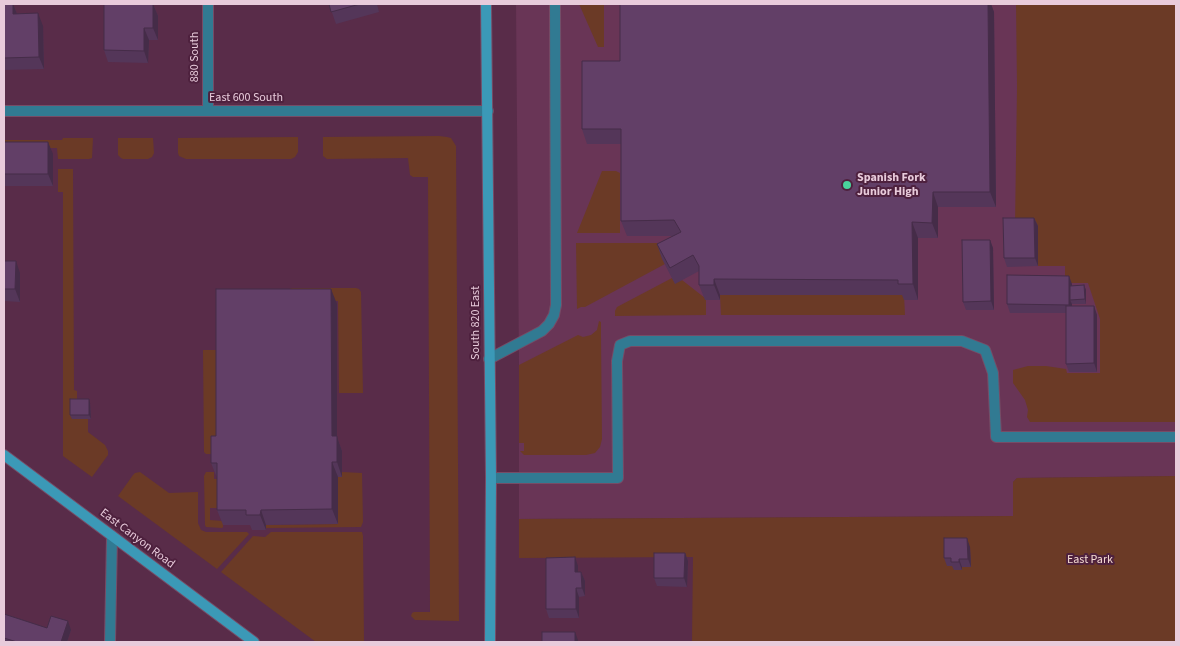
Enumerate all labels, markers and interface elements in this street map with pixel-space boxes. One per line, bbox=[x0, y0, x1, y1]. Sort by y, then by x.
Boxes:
street label: 880 South bbox=[188, 32, 202, 82]
street label: East 600 South bbox=[209, 91, 283, 105]
place label: Spanish Fork Junior High bbox=[857, 171, 926, 199]
marker: Spanish Fork Junior High bbox=[841, 179, 853, 191]
street label: South 820 East bbox=[469, 286, 483, 360]
street label: East Canyon Road bbox=[97, 506, 177, 572]
park label: East Park bbox=[1067, 553, 1113, 567]

